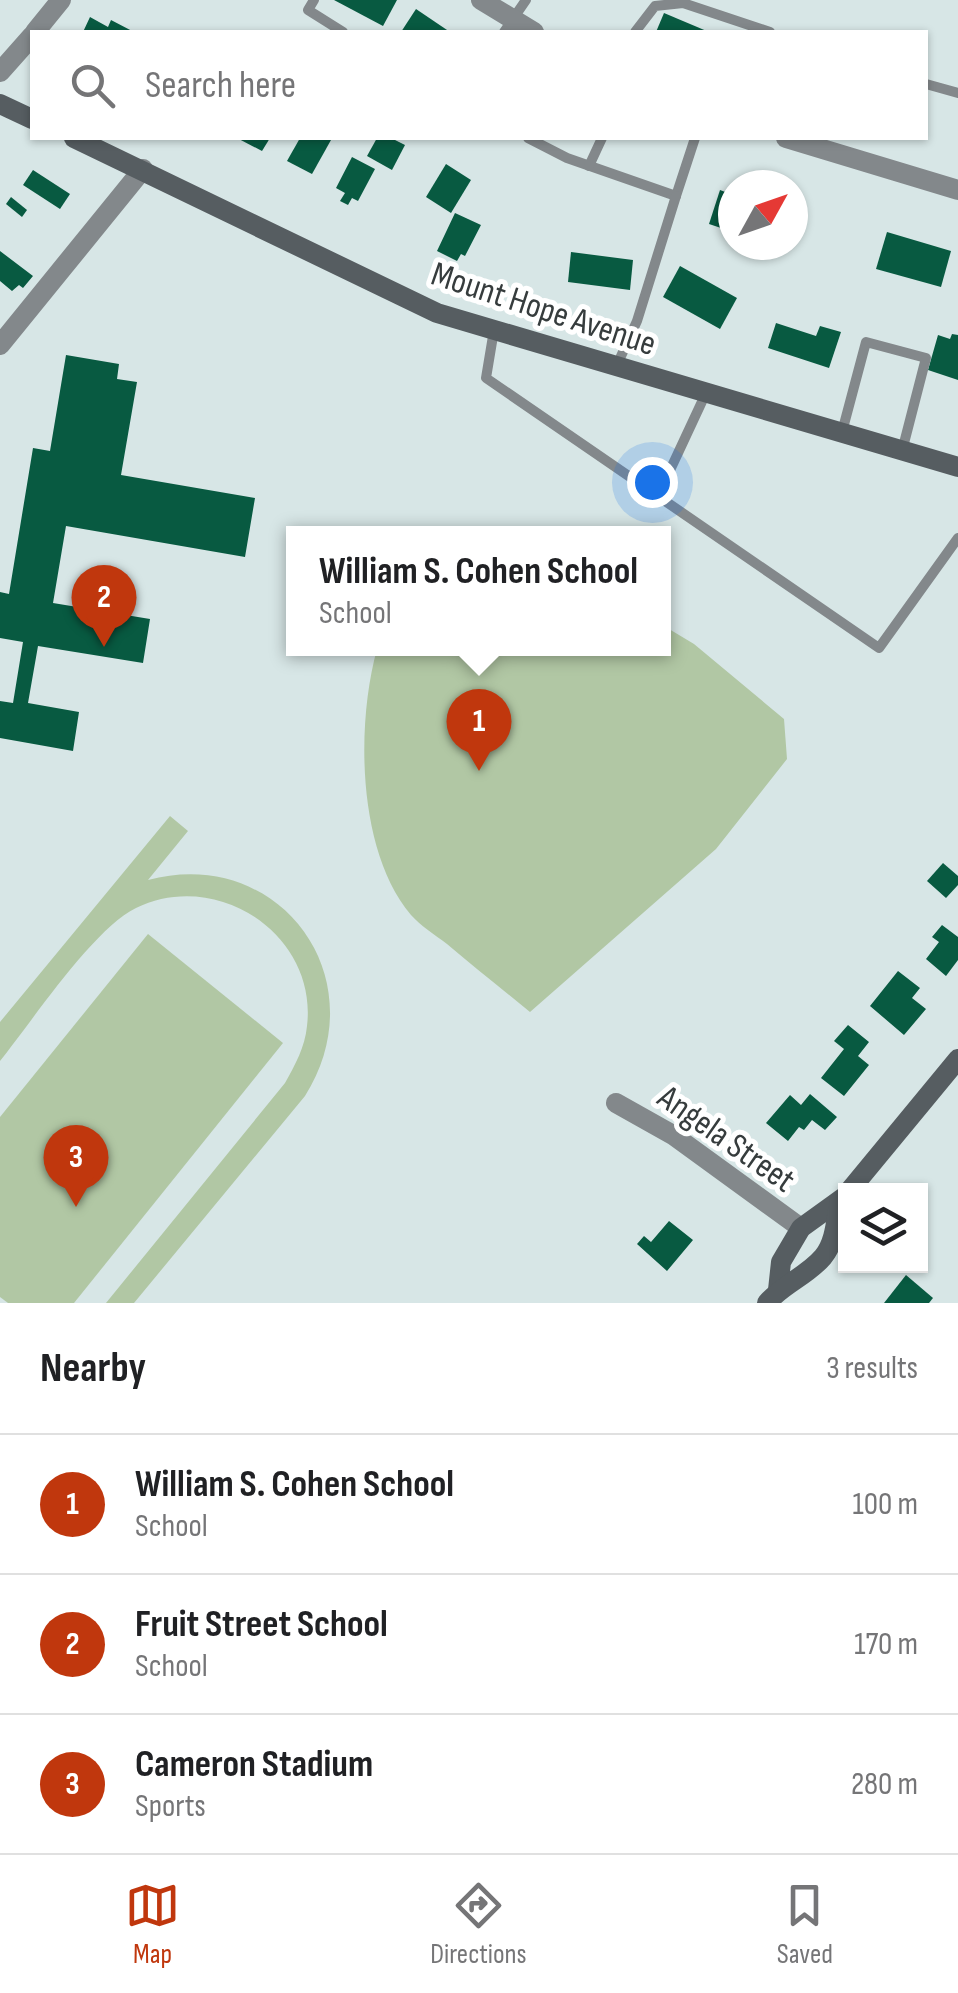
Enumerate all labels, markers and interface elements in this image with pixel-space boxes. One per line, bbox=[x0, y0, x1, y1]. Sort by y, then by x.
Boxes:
search box bbox=[30, 30, 928, 140]
icon: search bbox=[65, 58, 120, 113]
text: Search here bbox=[145, 63, 296, 108]
north arrow bbox=[718, 170, 808, 260]
street label: Mount Hope Avenue bbox=[426, 253, 661, 366]
your location bbox=[627, 457, 678, 508]
popup bbox=[286, 526, 671, 656]
text: William S. Cohen School bbox=[319, 549, 638, 594]
pin: 2 bbox=[72, 564, 136, 647]
text: School bbox=[319, 594, 392, 633]
pin: 1 bbox=[446, 688, 512, 771]
street label: Angela Street bbox=[648, 1076, 803, 1202]
pin: 3 bbox=[44, 1124, 108, 1207]
map controls bbox=[838, 1183, 928, 1273]
button: layers bbox=[838, 1183, 928, 1273]
text: Nearby bbox=[40, 1343, 146, 1394]
text: 3 results bbox=[826, 1349, 918, 1388]
text: William S. Cohen School bbox=[135, 1462, 454, 1507]
text: 1 bbox=[66, 1485, 79, 1524]
text: 100 m bbox=[853, 1485, 918, 1524]
text: School bbox=[135, 1507, 208, 1546]
text: Fruit Street School bbox=[135, 1602, 388, 1647]
text: 2 bbox=[65, 1625, 80, 1664]
text: 170 m bbox=[854, 1625, 918, 1664]
text: School bbox=[135, 1647, 208, 1686]
text: Cameron Stadium bbox=[135, 1742, 373, 1787]
text: 3 bbox=[65, 1765, 80, 1804]
text: 280 m bbox=[851, 1765, 918, 1804]
text: Sports bbox=[135, 1787, 206, 1826]
tab: Map bbox=[125, 1878, 180, 1971]
tab: Directions bbox=[430, 1878, 527, 1971]
tab: Saved bbox=[777, 1878, 833, 1971]

